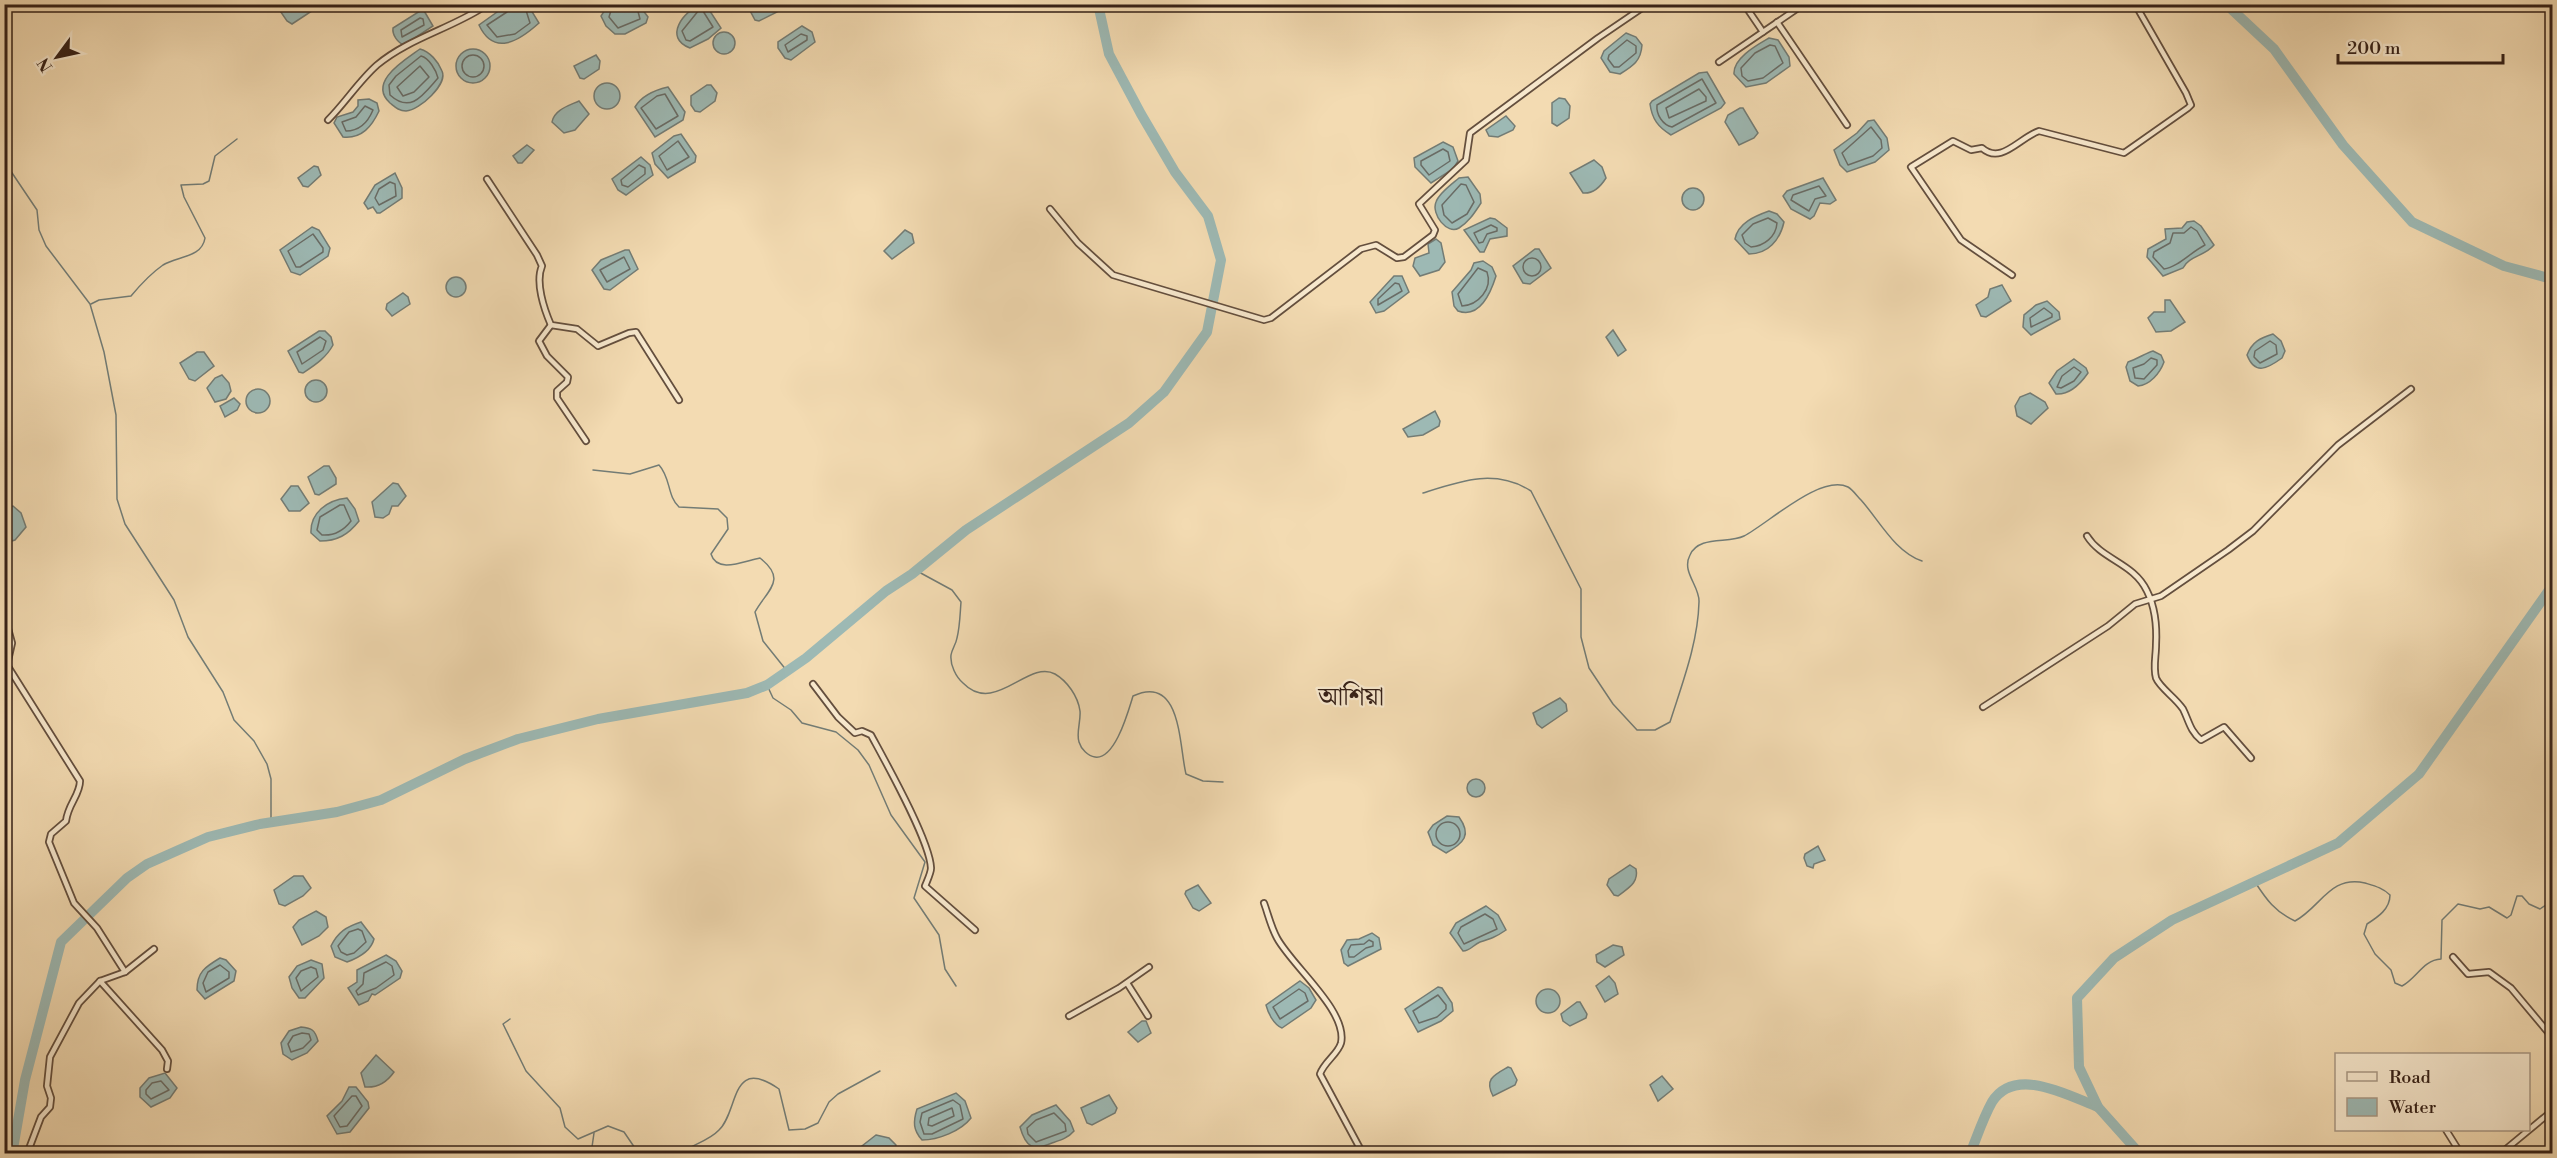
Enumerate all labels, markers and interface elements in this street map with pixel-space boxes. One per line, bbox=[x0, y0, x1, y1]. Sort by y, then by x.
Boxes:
north arrow bbox=[27, 27, 87, 87]
scale bar bbox=[2338, 27, 2503, 65]
text: 200 m bbox=[2347, 37, 2401, 60]
text: N bbox=[33, 54, 57, 75]
district label: আশিয়া bbox=[1317, 681, 1384, 713]
legend bbox=[2335, 1053, 2530, 1131]
text: Road bbox=[2389, 1066, 2432, 1089]
text: Water bbox=[2388, 1096, 2437, 1119]

